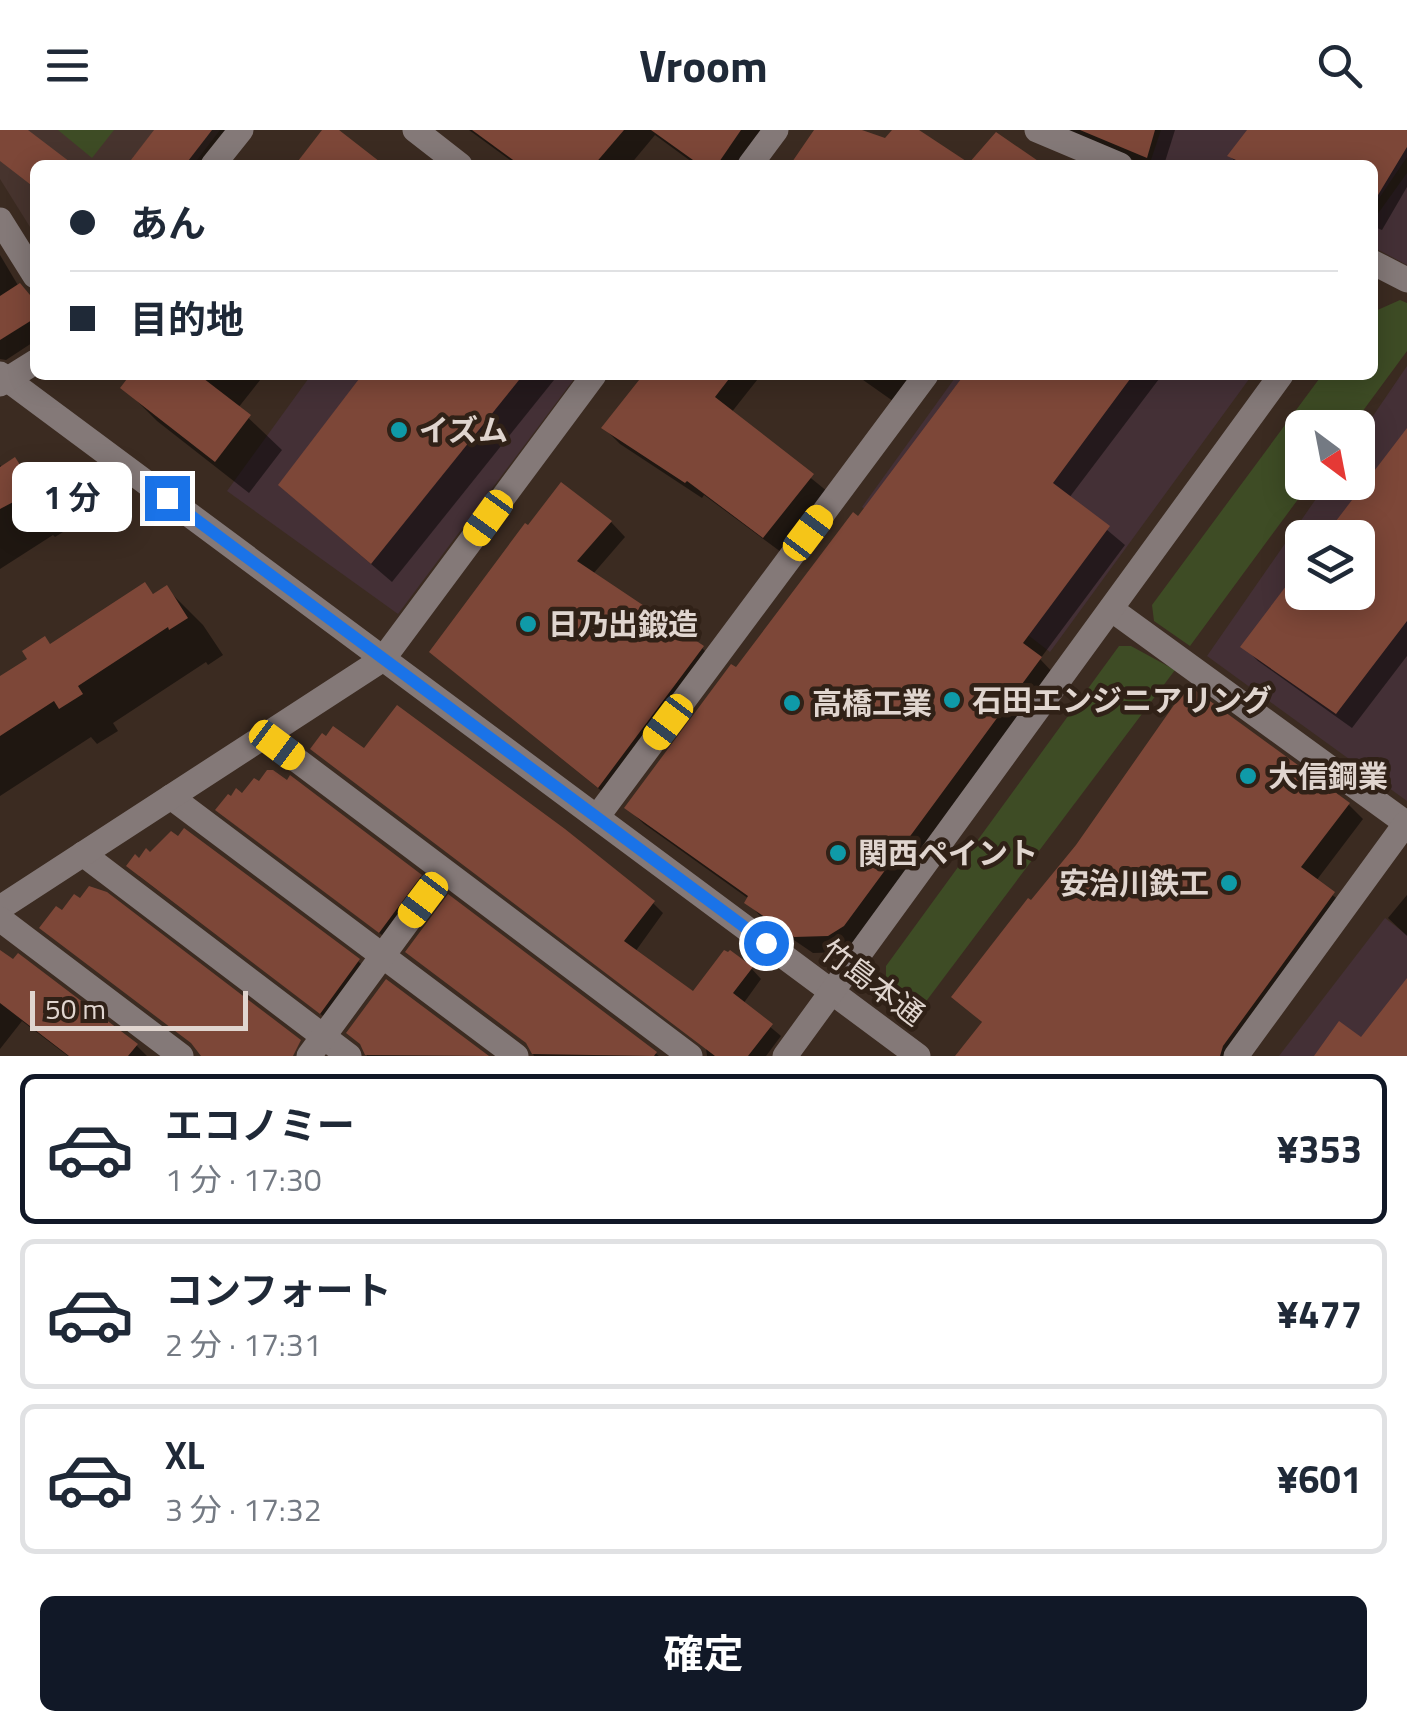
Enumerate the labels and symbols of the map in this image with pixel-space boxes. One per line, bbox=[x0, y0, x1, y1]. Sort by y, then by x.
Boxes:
place label: イズム bbox=[419, 407, 508, 453]
north arrow bbox=[1285, 410, 1375, 500]
marker: イズム bbox=[388, 419, 410, 441]
callout: 1 分 bbox=[12, 463, 132, 533]
route end bbox=[145, 476, 190, 521]
car bbox=[458, 485, 518, 551]
car bbox=[778, 500, 838, 566]
place label: 日乃出鍛造 bbox=[548, 601, 698, 647]
marker: 日乃出鍛造 bbox=[517, 613, 539, 635]
place label: 石田エンジニアリング bbox=[972, 677, 1272, 723]
place label: 高橋工業 bbox=[812, 680, 932, 726]
car bbox=[638, 689, 698, 755]
marker: 石田エンジニアリング bbox=[941, 689, 963, 711]
marker: 高橋工業 bbox=[781, 692, 803, 714]
car bbox=[244, 715, 310, 775]
place label: 大信鋼業 bbox=[1268, 753, 1388, 799]
marker: 大信鋼業 bbox=[1237, 765, 1259, 787]
place label: 関西ペイント bbox=[858, 830, 1038, 876]
marker: 関西ペイント bbox=[827, 842, 849, 864]
place label: 安治川鉄工 bbox=[1059, 860, 1209, 906]
car bbox=[393, 867, 453, 933]
marker: 安治川鉄工 bbox=[1218, 872, 1240, 894]
route start bbox=[744, 921, 789, 966]
street label: 竹島本通 bbox=[811, 928, 935, 1036]
scale bar bbox=[30, 986, 248, 1030]

